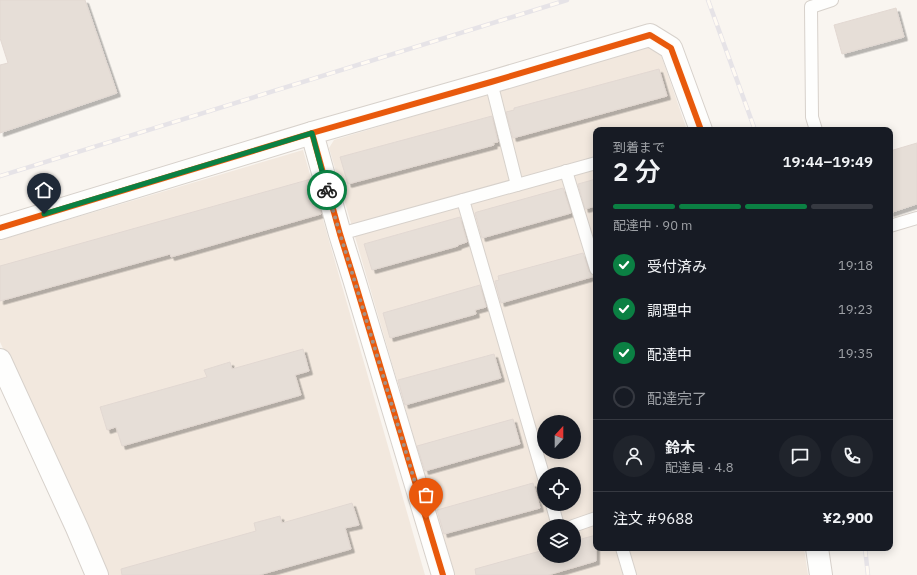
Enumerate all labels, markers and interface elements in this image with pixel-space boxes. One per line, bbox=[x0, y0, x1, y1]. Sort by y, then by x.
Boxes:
text: 到着まで bbox=[613, 139, 665, 156]
text: 19:44–19:49 bbox=[783, 152, 873, 171]
text: 2 分 bbox=[613, 154, 661, 188]
courier bbox=[307, 170, 347, 210]
pin bbox=[27, 173, 61, 214]
icon: home bbox=[33, 179, 55, 201]
icon: bike bbox=[316, 179, 338, 201]
text: 配達中 · 90 m bbox=[613, 217, 692, 234]
icon: check bbox=[613, 254, 635, 276]
text: 受付済み bbox=[647, 257, 707, 276]
text: 19:18 bbox=[838, 257, 873, 274]
icon: check bbox=[613, 298, 635, 320]
text: 調理中 bbox=[647, 301, 692, 320]
text: 19:23 bbox=[838, 301, 873, 318]
icon: check bbox=[613, 342, 635, 364]
text: 配達中 bbox=[647, 345, 692, 364]
text: 19:35 bbox=[838, 345, 873, 362]
text: 配達完了 bbox=[647, 389, 707, 408]
north arrow bbox=[537, 415, 581, 459]
map controls bbox=[537, 415, 581, 563]
button: person bbox=[613, 435, 655, 477]
button: chat bbox=[779, 435, 821, 477]
button: phone bbox=[831, 435, 873, 477]
text: 鈴木 bbox=[665, 438, 695, 457]
text: 配達員 · 4.8 bbox=[665, 459, 734, 476]
button: locate bbox=[537, 467, 581, 511]
pin bbox=[409, 478, 443, 519]
icon: bag bbox=[415, 484, 437, 506]
text: ¥2,900 bbox=[823, 508, 873, 527]
text: 注文 #9688 bbox=[613, 509, 693, 528]
button: layers bbox=[537, 519, 581, 563]

